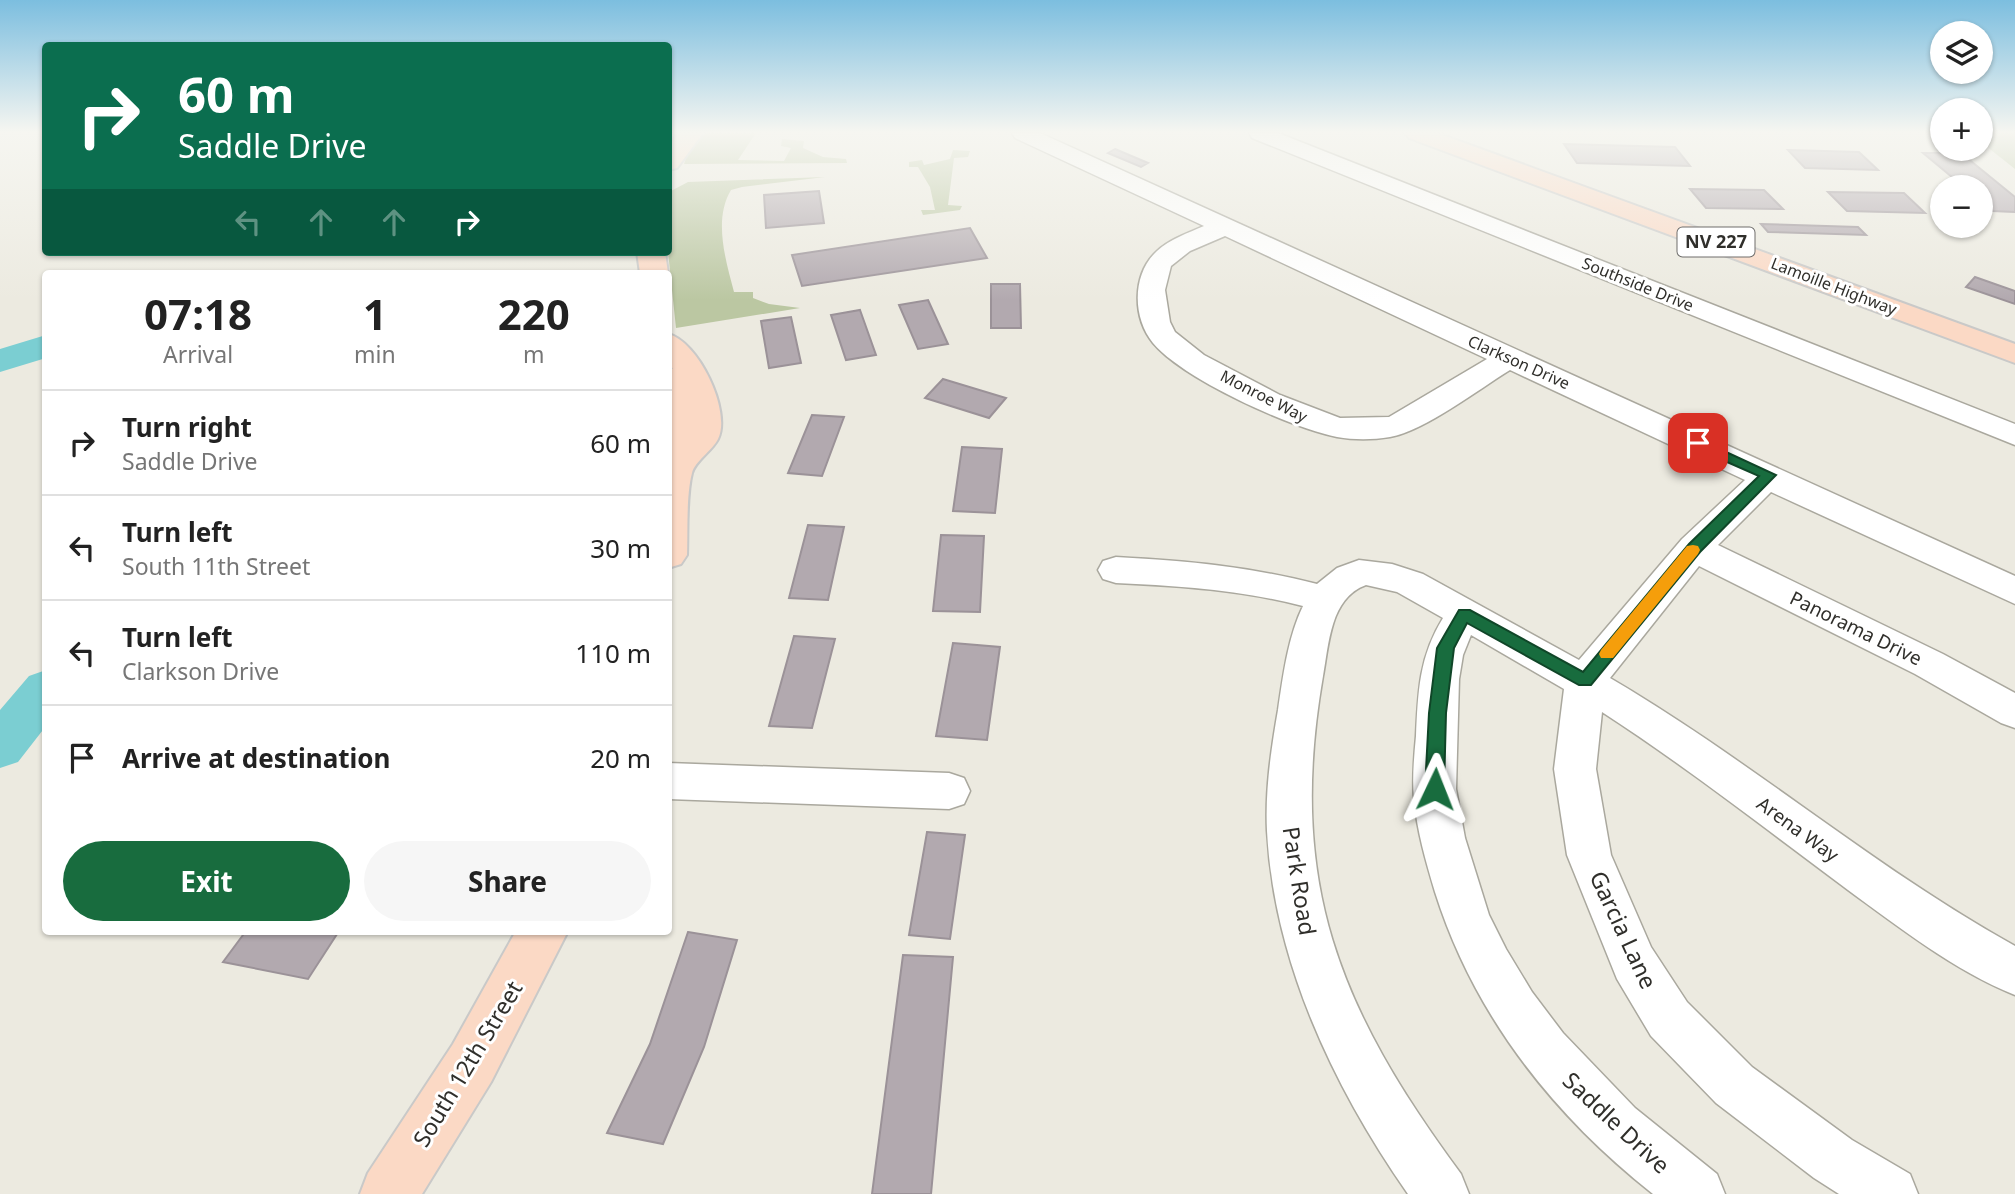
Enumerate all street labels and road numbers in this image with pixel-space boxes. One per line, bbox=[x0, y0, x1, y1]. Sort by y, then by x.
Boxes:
road number: NV 227 bbox=[1678, 228, 1754, 256]
street label: Southside Drive bbox=[1579, 252, 1697, 316]
street label: Lamoille Highway bbox=[1768, 252, 1901, 320]
street label: Clarkson Drive bbox=[1465, 330, 1573, 394]
street label: Monroe Way bbox=[1217, 365, 1312, 428]
street label: Panorama Drive bbox=[1786, 585, 1926, 671]
street label: Arena Way bbox=[1752, 790, 1844, 868]
street label: Park Road bbox=[1276, 824, 1324, 938]
street label: Garcia Lane bbox=[1583, 865, 1665, 994]
street label: South 12th Street bbox=[405, 975, 529, 1152]
street label: Saddle Drive bbox=[1556, 1064, 1677, 1180]

